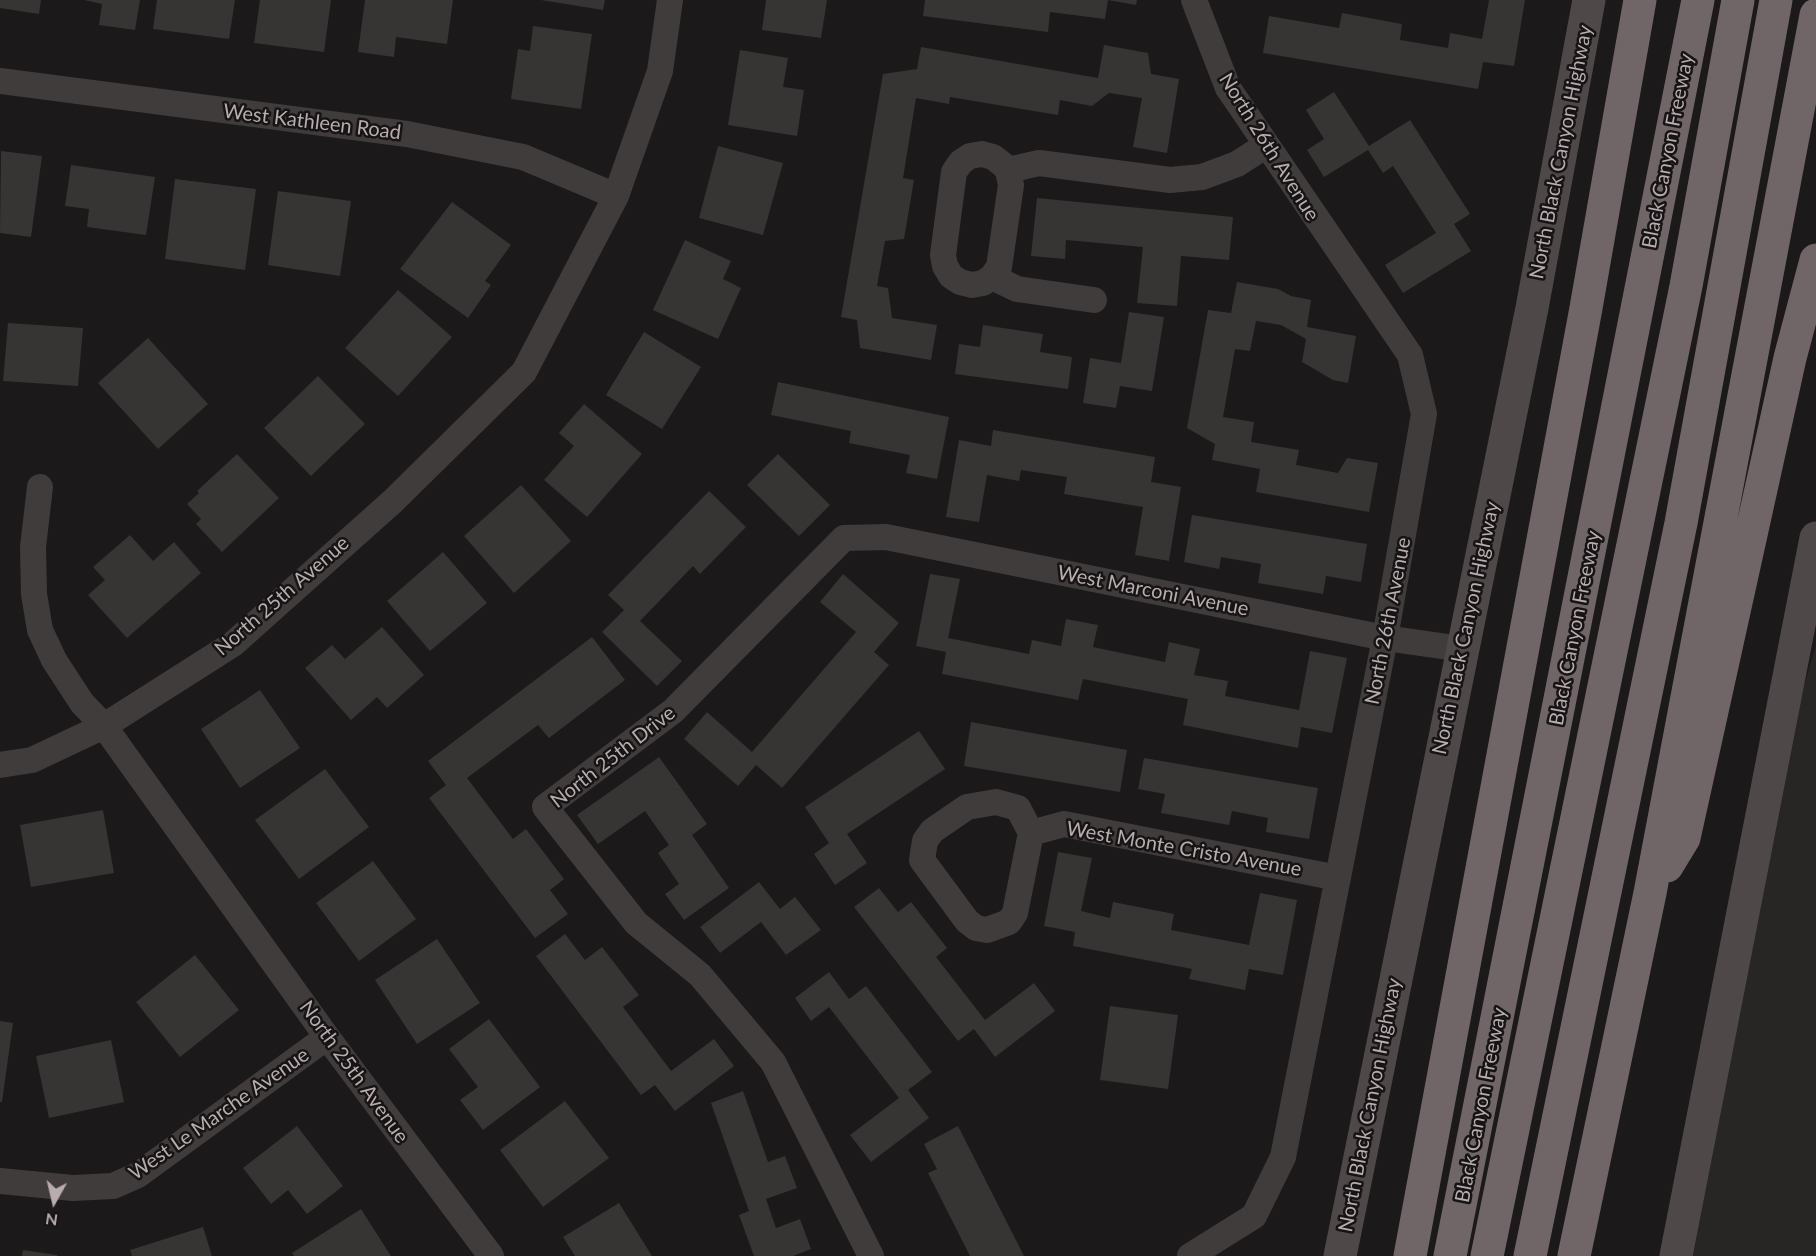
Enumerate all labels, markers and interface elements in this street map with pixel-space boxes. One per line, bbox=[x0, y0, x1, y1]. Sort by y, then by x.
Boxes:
street label: North Black Canyon Highway bbox=[1525, 23, 1597, 281]
street label: Black Canyon Freeway bbox=[1637, 52, 1699, 250]
street label: North 26th Avenue bbox=[1214, 69, 1324, 225]
street label: West Kathleen Road bbox=[222, 99, 402, 145]
street label: North Black Canyon Highway bbox=[1427, 499, 1505, 757]
street label: Black Canyon Freeway bbox=[1544, 529, 1606, 727]
street label: North 25th Avenue bbox=[210, 531, 354, 661]
street label: North 26th Avenue bbox=[1360, 535, 1416, 707]
street label: West Marconi Avenue bbox=[1055, 561, 1251, 621]
street label: North 25th Drive bbox=[546, 701, 680, 813]
street label: West Monte Cristo Avenue bbox=[1065, 816, 1303, 882]
street label: North Black Canyon Highway bbox=[1334, 976, 1406, 1234]
street label: North 25th Avenue bbox=[294, 996, 414, 1148]
street label: Black Canyon Freeway bbox=[1450, 1006, 1512, 1204]
street label: West Le Marche Avenue bbox=[124, 1043, 314, 1185]
north arrow bbox=[24, 1172, 84, 1232]
text: N bbox=[44, 1210, 59, 1231]

